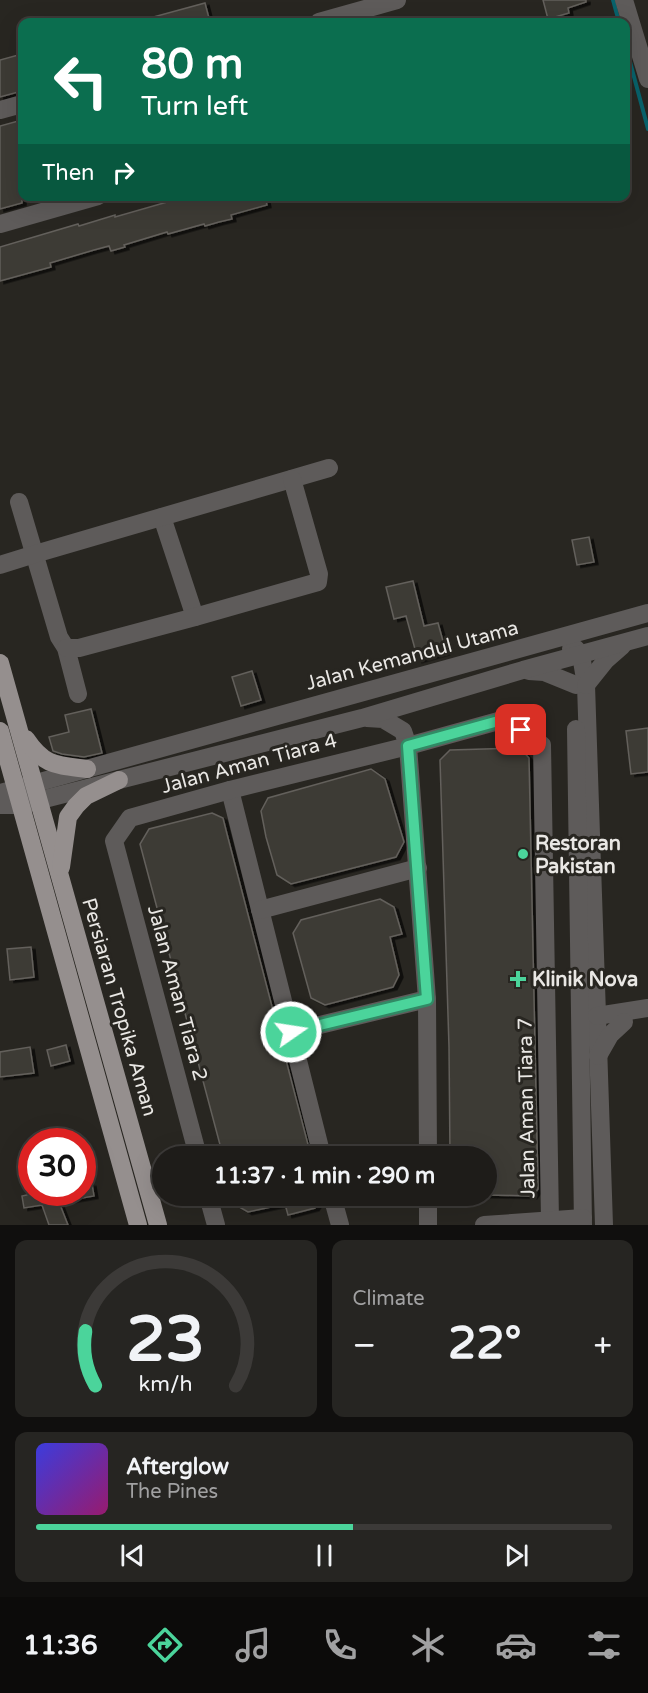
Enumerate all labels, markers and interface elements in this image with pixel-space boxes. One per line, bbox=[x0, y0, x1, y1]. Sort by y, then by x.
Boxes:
text: 80 m bbox=[141, 39, 243, 90]
icon: left bbox=[42, 42, 120, 120]
text: Turn left bbox=[141, 90, 248, 123]
icon: right bbox=[107, 156, 140, 189]
text: Then bbox=[42, 160, 95, 186]
street label: Jalan Kemandul Utama bbox=[303, 616, 521, 696]
pin bbox=[495, 704, 546, 755]
icon: arrive bbox=[504, 713, 537, 746]
street label: Jalan Aman Tiara 4 bbox=[159, 729, 340, 799]
place label: Restoran Pakistan bbox=[535, 832, 621, 879]
marker: Restoran Pakistan bbox=[516, 847, 530, 861]
street label: Persiaran Tropika Aman bbox=[76, 895, 162, 1119]
street label: Jalan Aman Tiara 2 bbox=[142, 903, 212, 1084]
place label: Klinik Nova bbox=[532, 968, 638, 992]
marker: Klinik Nova bbox=[509, 970, 527, 988]
position arrow bbox=[259, 1000, 323, 1064]
street label: Jalan Aman Tiara 7 bbox=[513, 1017, 541, 1199]
speed limit sign: 30 bbox=[18, 1128, 96, 1206]
text: 11:37 · 1 min · 290 m bbox=[214, 1163, 435, 1189]
text: Climate bbox=[353, 1287, 425, 1311]
text: 23 bbox=[127, 1303, 205, 1378]
text: 22° bbox=[448, 1317, 521, 1371]
text: − bbox=[353, 1326, 376, 1365]
text: + bbox=[593, 1326, 612, 1365]
text: km/h bbox=[139, 1371, 193, 1397]
text: Afterglow bbox=[126, 1454, 229, 1480]
text: The Pines bbox=[126, 1480, 218, 1504]
icon: previous bbox=[116, 1539, 149, 1572]
icon: pause bbox=[308, 1539, 341, 1572]
icon: next bbox=[500, 1539, 533, 1572]
icon: directions bbox=[144, 1624, 186, 1666]
icon: music bbox=[232, 1624, 274, 1666]
icon: phone bbox=[319, 1624, 361, 1666]
icon: climate bbox=[407, 1624, 449, 1666]
icon: car bbox=[495, 1624, 537, 1666]
icon: filters bbox=[583, 1624, 625, 1666]
text: 11:36 bbox=[23, 1629, 98, 1662]

